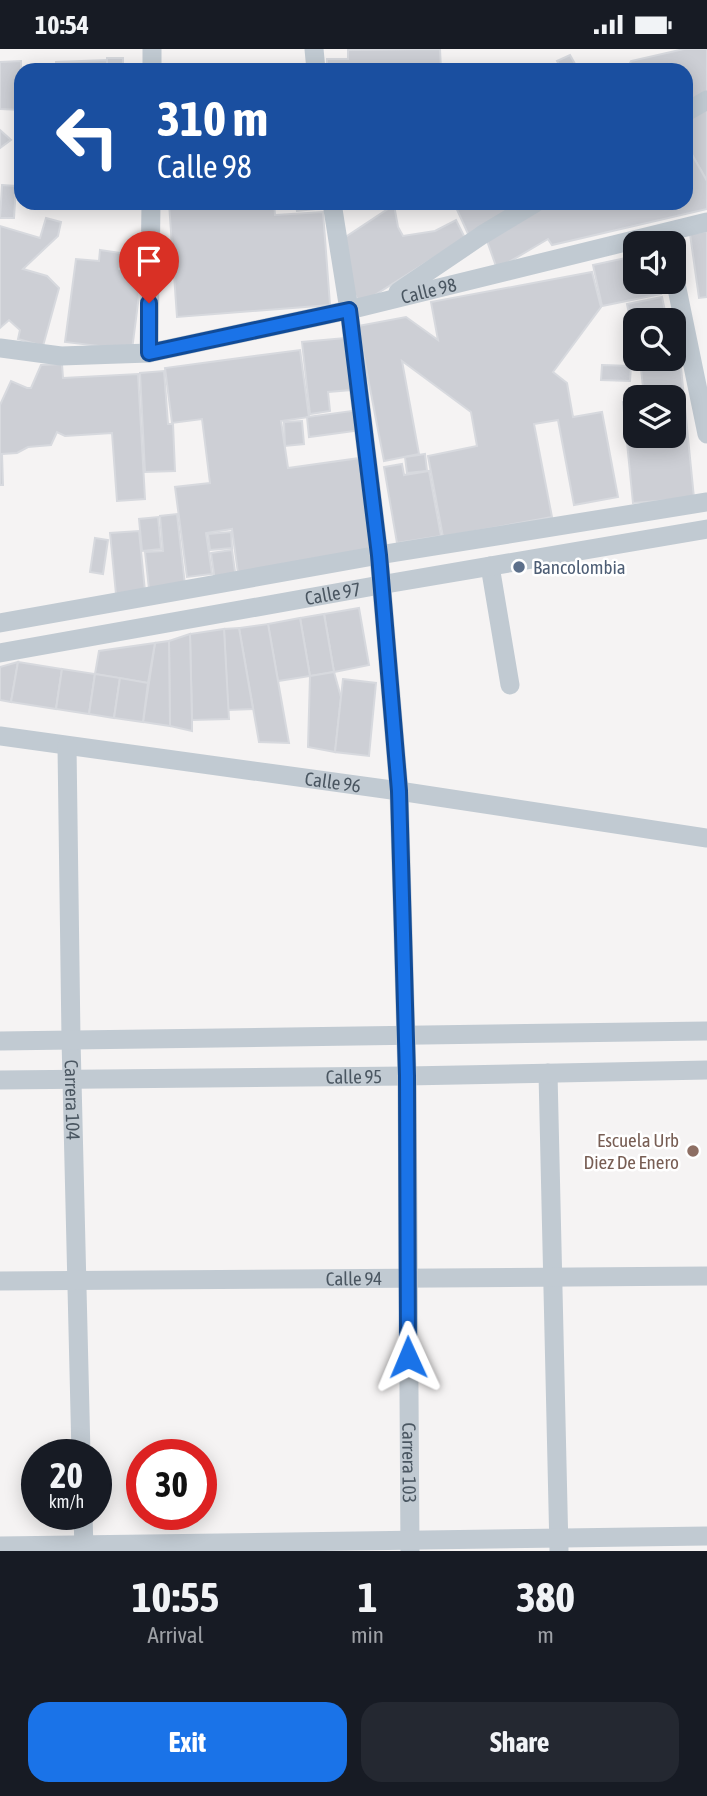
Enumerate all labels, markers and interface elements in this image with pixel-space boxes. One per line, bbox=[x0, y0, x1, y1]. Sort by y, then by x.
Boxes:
text: 10:54 bbox=[35, 10, 89, 40]
text: 310 m bbox=[157, 90, 268, 146]
icon: left bbox=[42, 91, 133, 182]
text: Calle 98 bbox=[157, 148, 252, 185]
pin bbox=[119, 231, 179, 303]
map controls bbox=[623, 231, 686, 448]
button: sound bbox=[623, 231, 686, 294]
icon: arrive bbox=[130, 242, 168, 280]
street label: Calle 98 bbox=[398, 273, 459, 308]
button: search bbox=[623, 308, 686, 371]
button: layers bbox=[623, 385, 686, 448]
place label: Bancolombia bbox=[533, 556, 626, 578]
marker: Bancolombia bbox=[511, 559, 527, 575]
street label: Calle 97 bbox=[303, 578, 362, 609]
street label: Calle 96 bbox=[303, 767, 362, 797]
street label: Carrera 104 bbox=[60, 1059, 84, 1141]
street label: Calle 95 bbox=[326, 1065, 382, 1088]
place label: Escuela Urb Diez De Enero bbox=[584, 1129, 679, 1173]
marker: Escuela Urb Diez De Enero bbox=[685, 1143, 701, 1159]
street label: Calle 94 bbox=[326, 1267, 382, 1290]
position arrow bbox=[371, 1320, 445, 1394]
street label: Carrera 103 bbox=[398, 1422, 421, 1503]
speed limit sign: 30 bbox=[126, 1439, 217, 1530]
text: 20 bbox=[50, 1455, 83, 1495]
text: km/h bbox=[49, 1491, 84, 1512]
text: 10:55 bbox=[132, 1573, 219, 1621]
text: 1 bbox=[358, 1573, 377, 1621]
text: 380 bbox=[516, 1573, 575, 1621]
text: Arrival bbox=[147, 1622, 204, 1648]
text: min bbox=[351, 1622, 384, 1648]
text: m bbox=[537, 1622, 554, 1648]
button: Exit bbox=[28, 1702, 347, 1782]
button: Share bbox=[361, 1702, 679, 1782]

